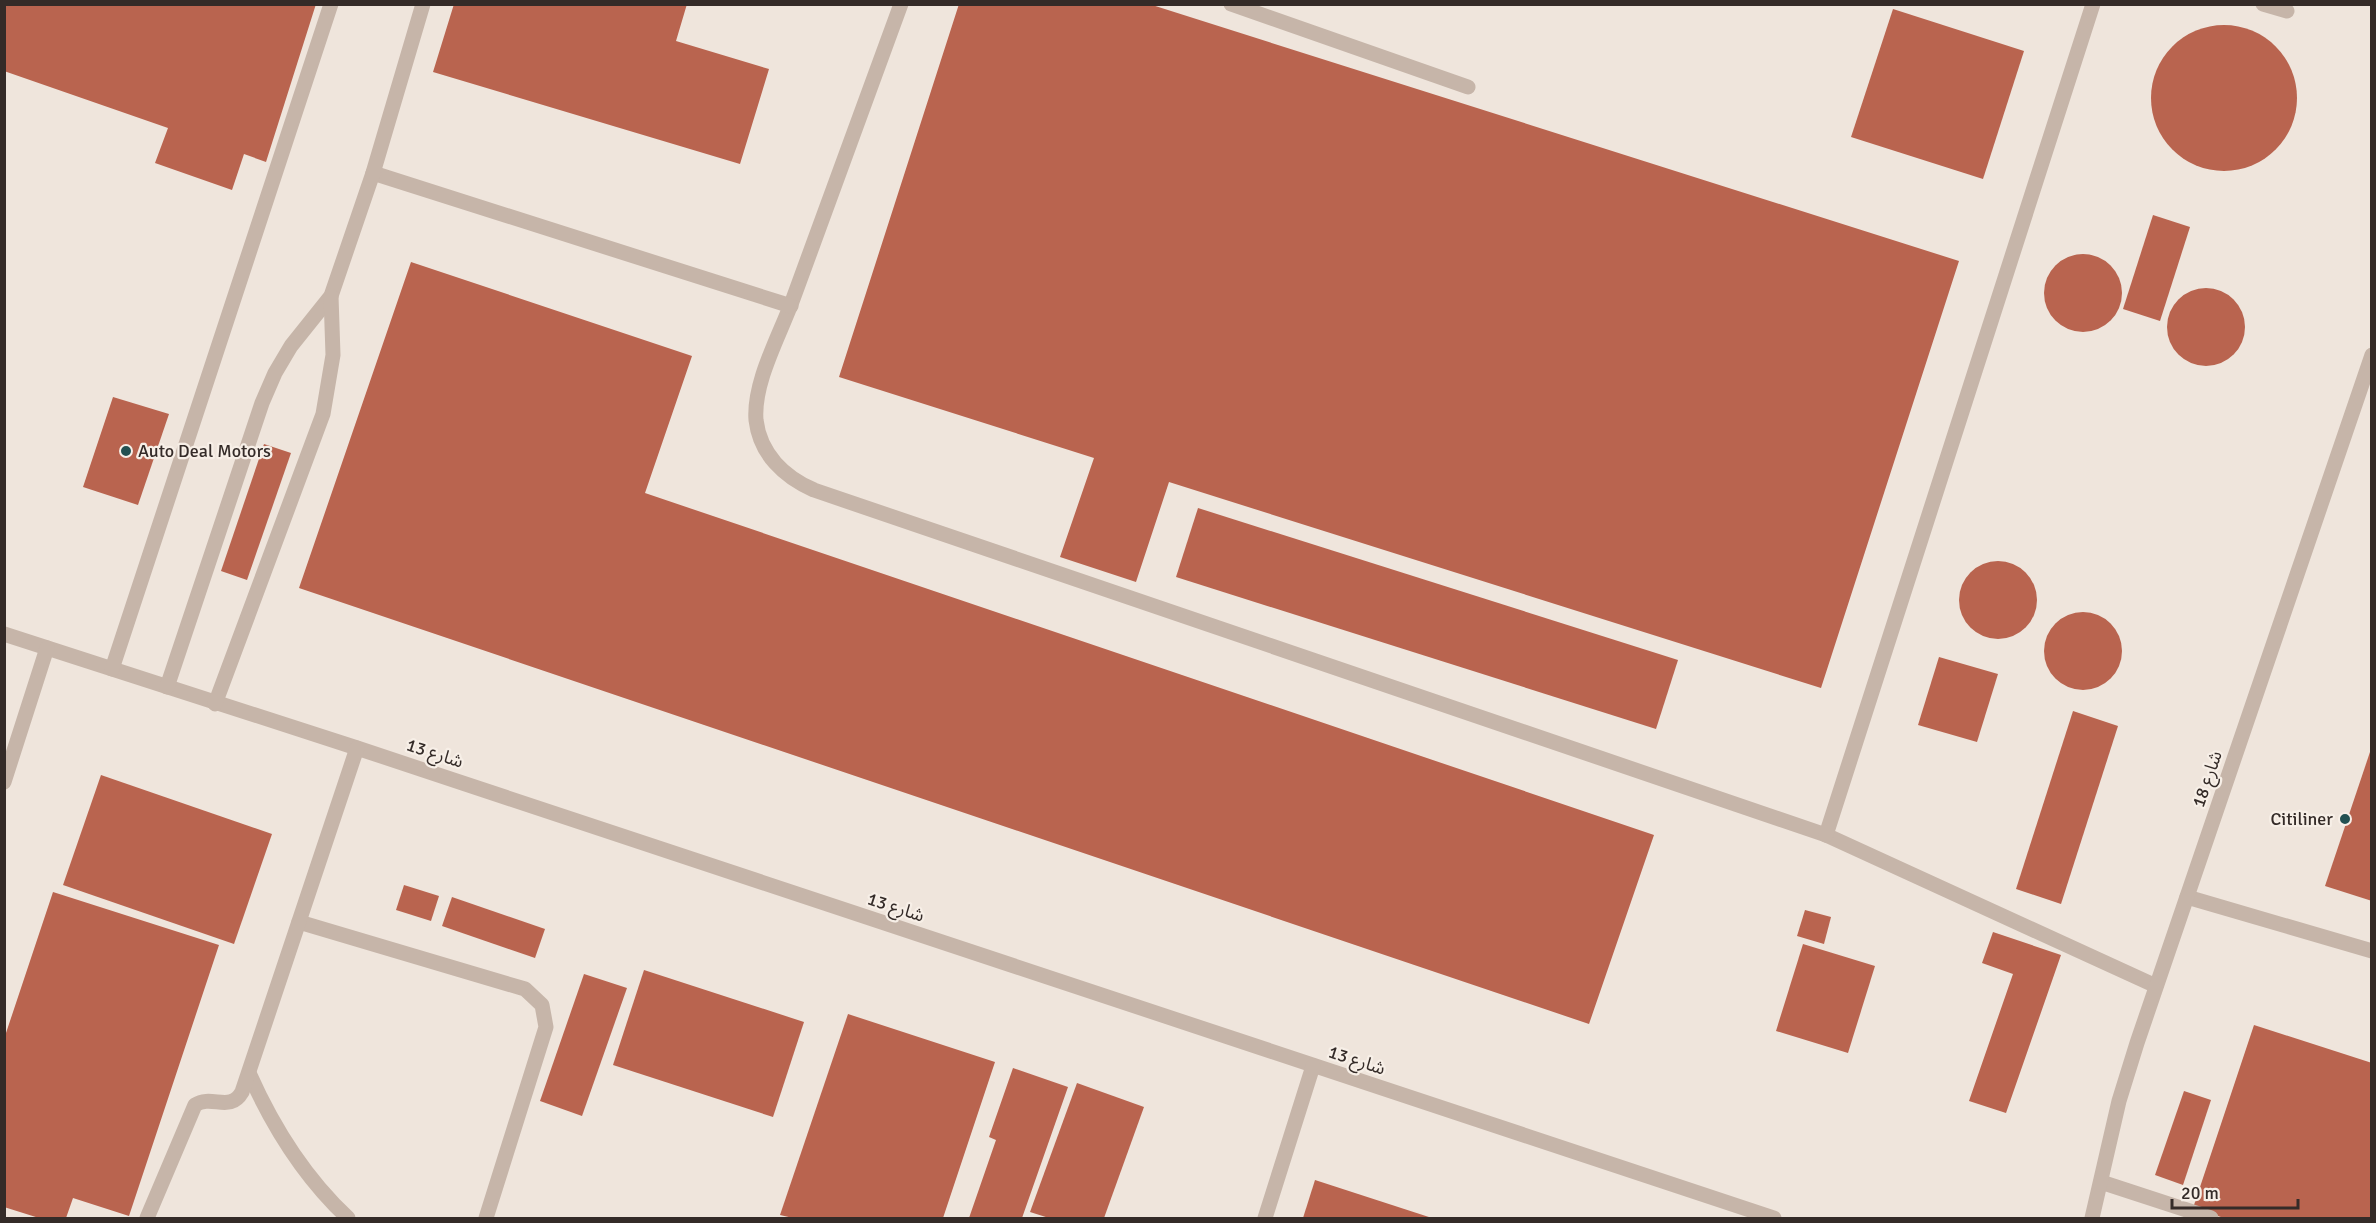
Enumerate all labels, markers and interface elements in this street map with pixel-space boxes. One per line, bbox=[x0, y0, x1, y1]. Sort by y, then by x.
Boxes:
place label: Auto Deal Motors bbox=[138, 440, 271, 462]
marker: Auto Deal Motors bbox=[119, 444, 133, 458]
street label: شارع 13 bbox=[403, 733, 466, 775]
street label: شارع 18 bbox=[2187, 748, 2230, 811]
place label: Citiliner bbox=[2271, 808, 2333, 830]
marker: Citiliner bbox=[2338, 812, 2352, 826]
street label: شارع 13 bbox=[864, 887, 927, 929]
street label: شارع 13 bbox=[1325, 1040, 1388, 1082]
scale bar bbox=[2172, 1172, 2298, 1210]
text: 20 m bbox=[2181, 1182, 2219, 1204]

